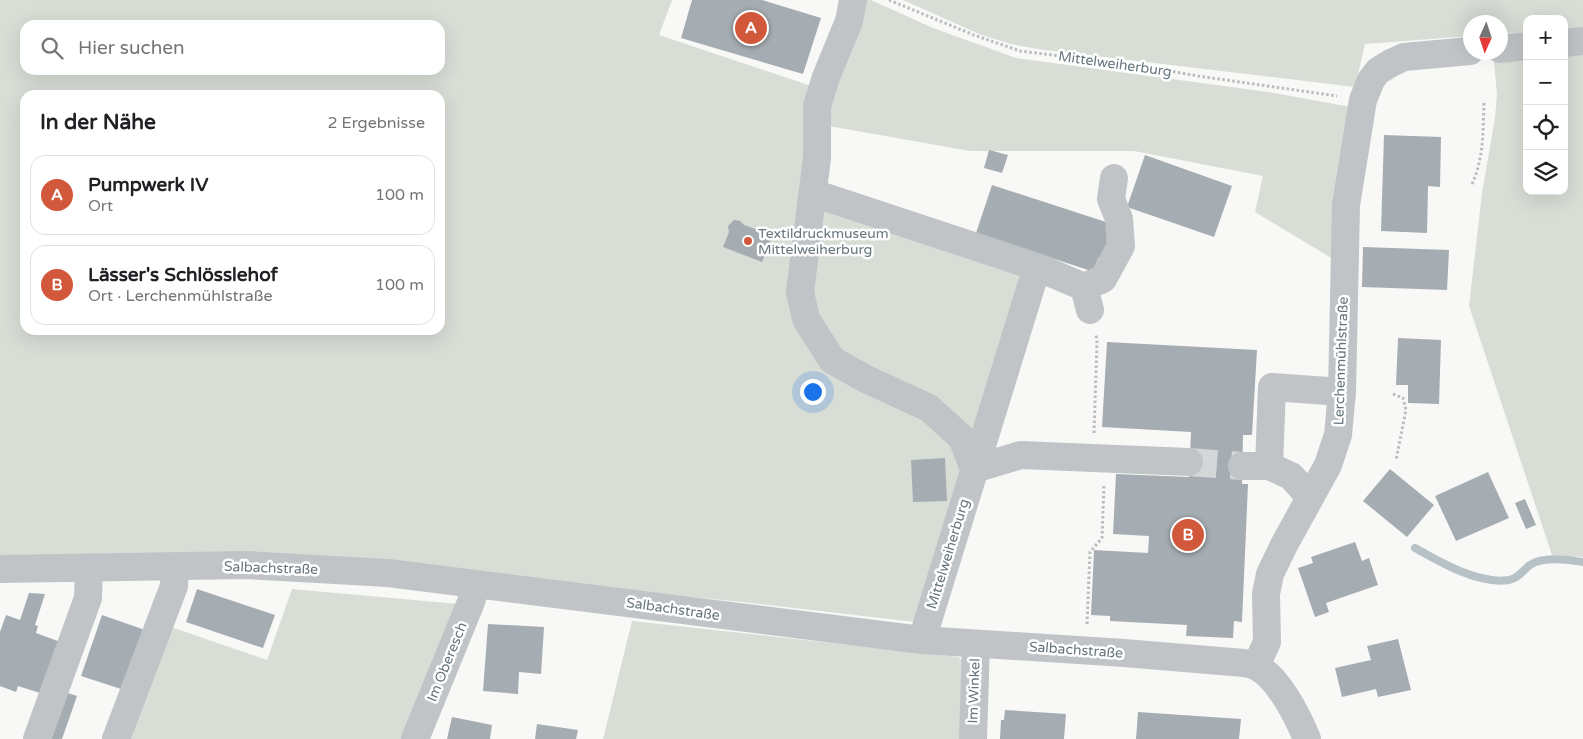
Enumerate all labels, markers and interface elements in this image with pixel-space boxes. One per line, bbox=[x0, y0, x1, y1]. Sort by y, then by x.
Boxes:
pin: A bbox=[735, 9, 767, 47]
north arrow bbox=[1463, 15, 1508, 60]
map controls bbox=[1523, 15, 1568, 195]
button: + bbox=[1523, 15, 1568, 60]
search box bbox=[20, 20, 445, 75]
icon: search bbox=[38, 34, 66, 62]
text: Hier suchen bbox=[78, 37, 185, 59]
street label: Mittelweiherburg bbox=[1057, 48, 1173, 80]
button: − bbox=[1523, 60, 1568, 105]
button: locate bbox=[1523, 105, 1568, 150]
text: In der Nähe bbox=[40, 110, 156, 135]
text: 2 Ergebnisse bbox=[327, 113, 425, 133]
button: layers bbox=[1523, 150, 1568, 195]
text: Pumpwerk IV bbox=[88, 174, 208, 196]
text: A bbox=[51, 185, 63, 205]
text: 100 m bbox=[375, 185, 424, 205]
text: Ort bbox=[88, 196, 113, 216]
place label: Textildruckmuseum Mittelweiherburg bbox=[758, 225, 889, 258]
marker: Textildruckmuseum Mittelweiherburg bbox=[742, 235, 754, 247]
text: Lässer's Schlösslehof bbox=[88, 264, 278, 286]
text: B bbox=[51, 275, 63, 295]
text: 100 m bbox=[375, 275, 424, 295]
text: Ort · Lerchenmühlstraße bbox=[88, 286, 273, 306]
street label: Lerchenmühlstraße bbox=[1330, 296, 1352, 426]
your location bbox=[800, 379, 826, 405]
street label: Mittelweiherburg bbox=[923, 497, 973, 611]
pin: B bbox=[1172, 516, 1204, 554]
street label: Salbachstraße bbox=[224, 558, 319, 578]
street label: Salbachstraße bbox=[625, 594, 721, 624]
street label: Im Oberesch bbox=[423, 620, 471, 704]
street label: Salbachstraße bbox=[1028, 638, 1124, 662]
street label: Im Winkel bbox=[964, 658, 984, 724]

